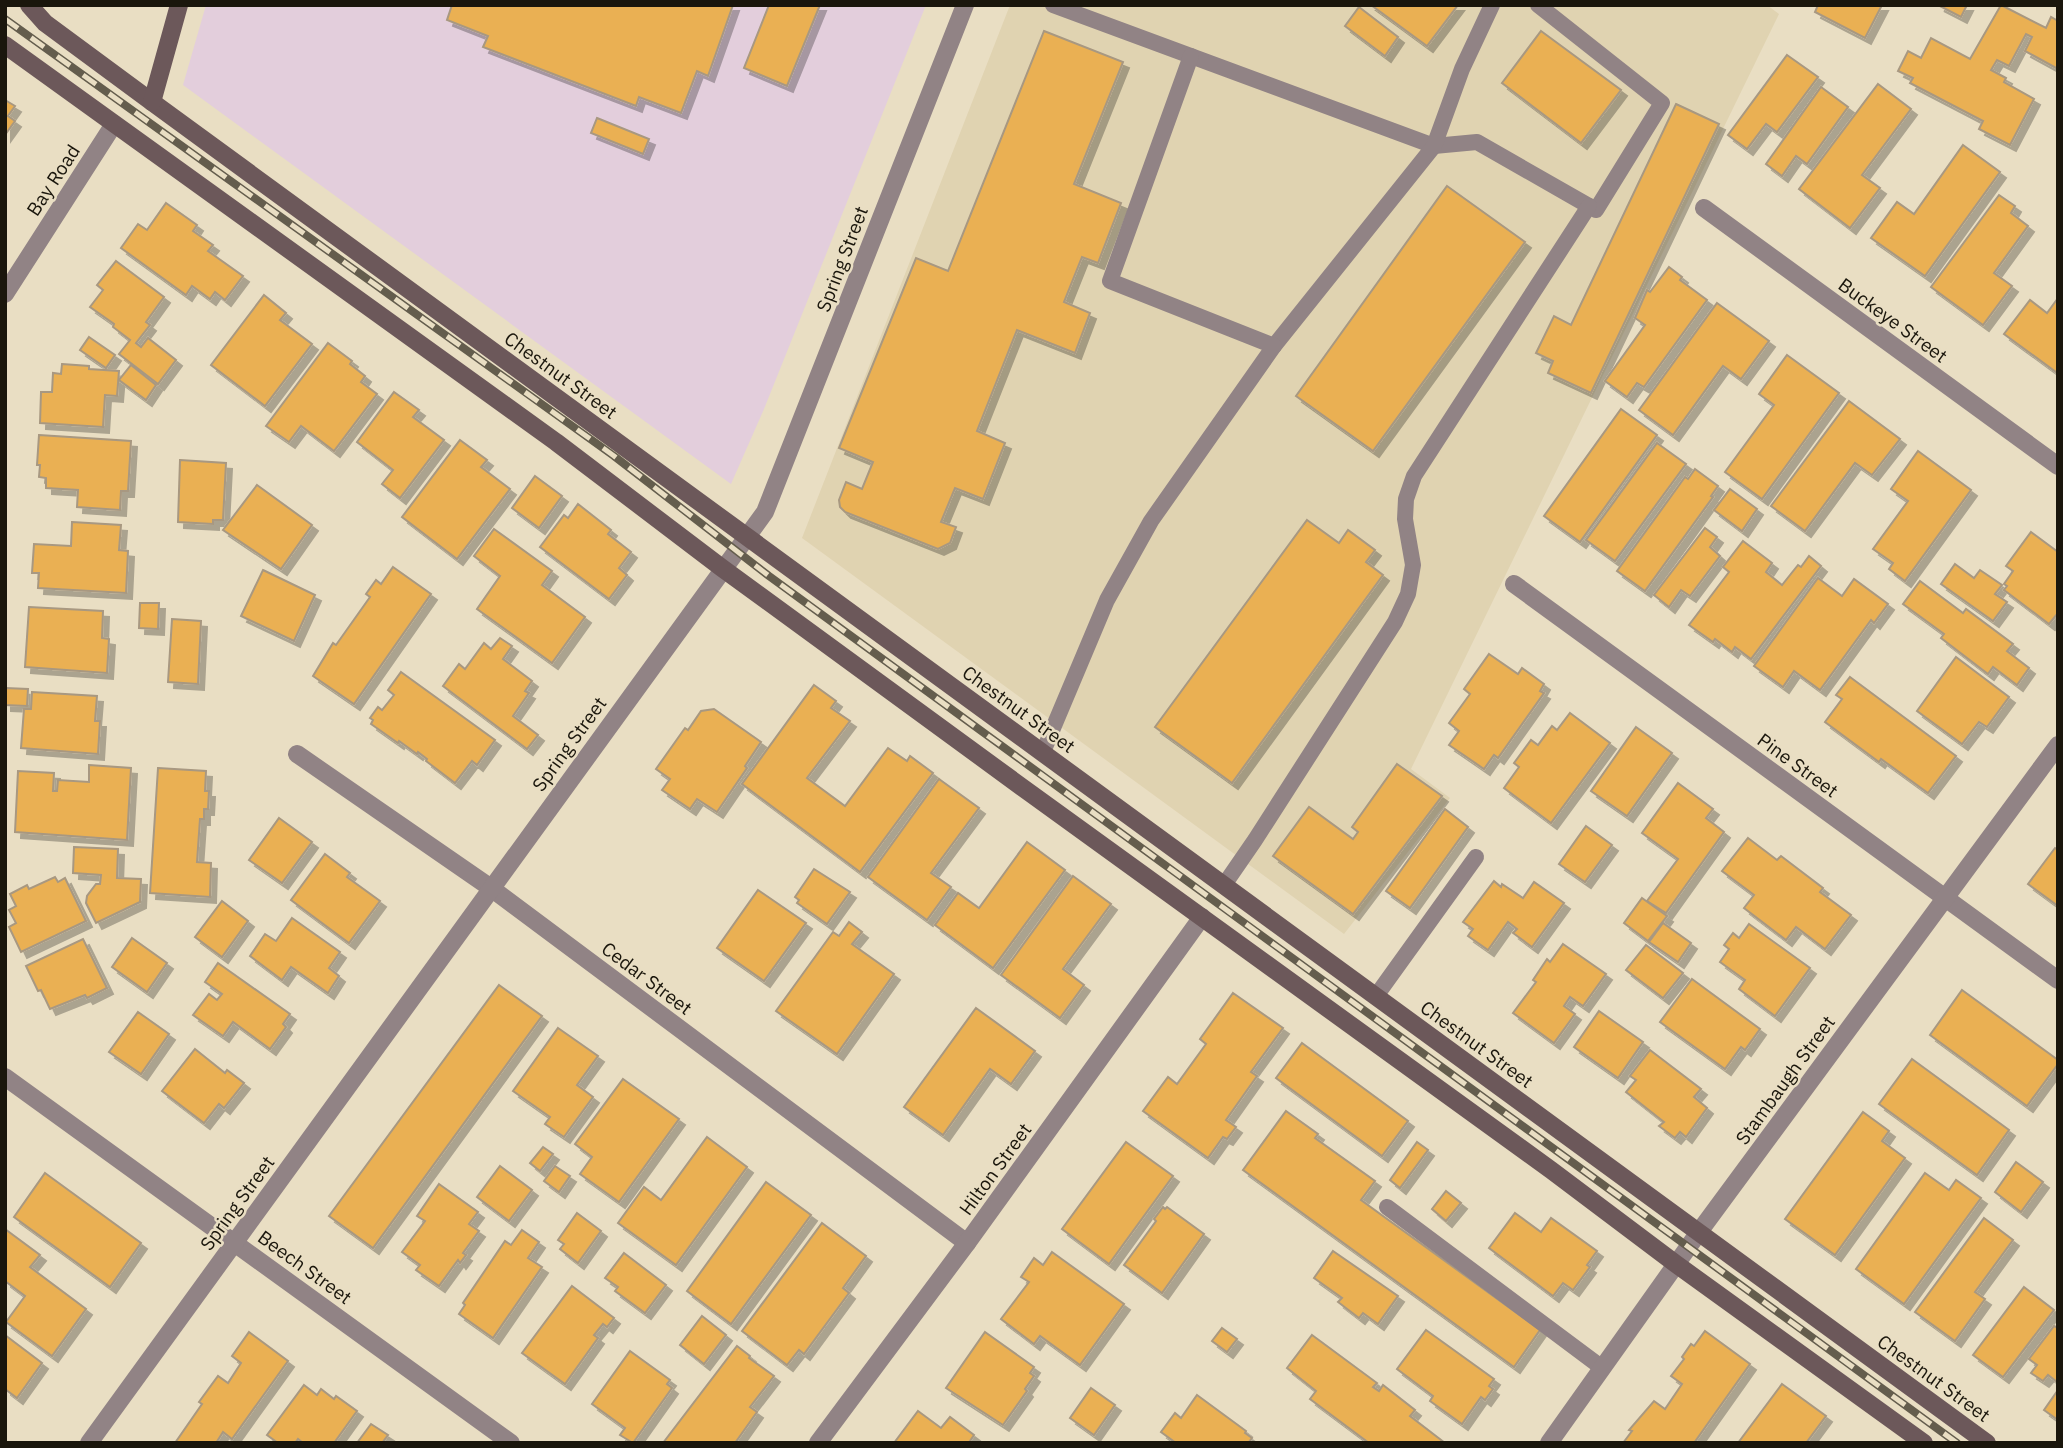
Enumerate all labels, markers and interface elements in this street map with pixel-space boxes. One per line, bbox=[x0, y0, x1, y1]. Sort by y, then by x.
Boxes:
street label: Bay Road bbox=[21, 140, 85, 220]
street label: Spring Street bbox=[811, 203, 873, 315]
street label: Buckeye Street bbox=[1834, 272, 1952, 368]
street label: Chestnut Street bbox=[500, 326, 622, 424]
street label: Chestnut Street bbox=[958, 660, 1080, 758]
street label: Spring Street bbox=[527, 692, 611, 796]
street label: Pine Street bbox=[1753, 728, 1843, 802]
street label: Cedar Street bbox=[597, 936, 697, 1020]
street label: Chestnut Street bbox=[1416, 995, 1538, 1093]
street label: Stambaugh Street bbox=[1730, 1011, 1840, 1149]
street label: Hilton Street bbox=[954, 1118, 1036, 1220]
street label: Spring Street bbox=[195, 1151, 279, 1255]
street label: Beech Street bbox=[253, 1225, 357, 1309]
street label: Chestnut Street bbox=[1873, 1329, 1995, 1427]

